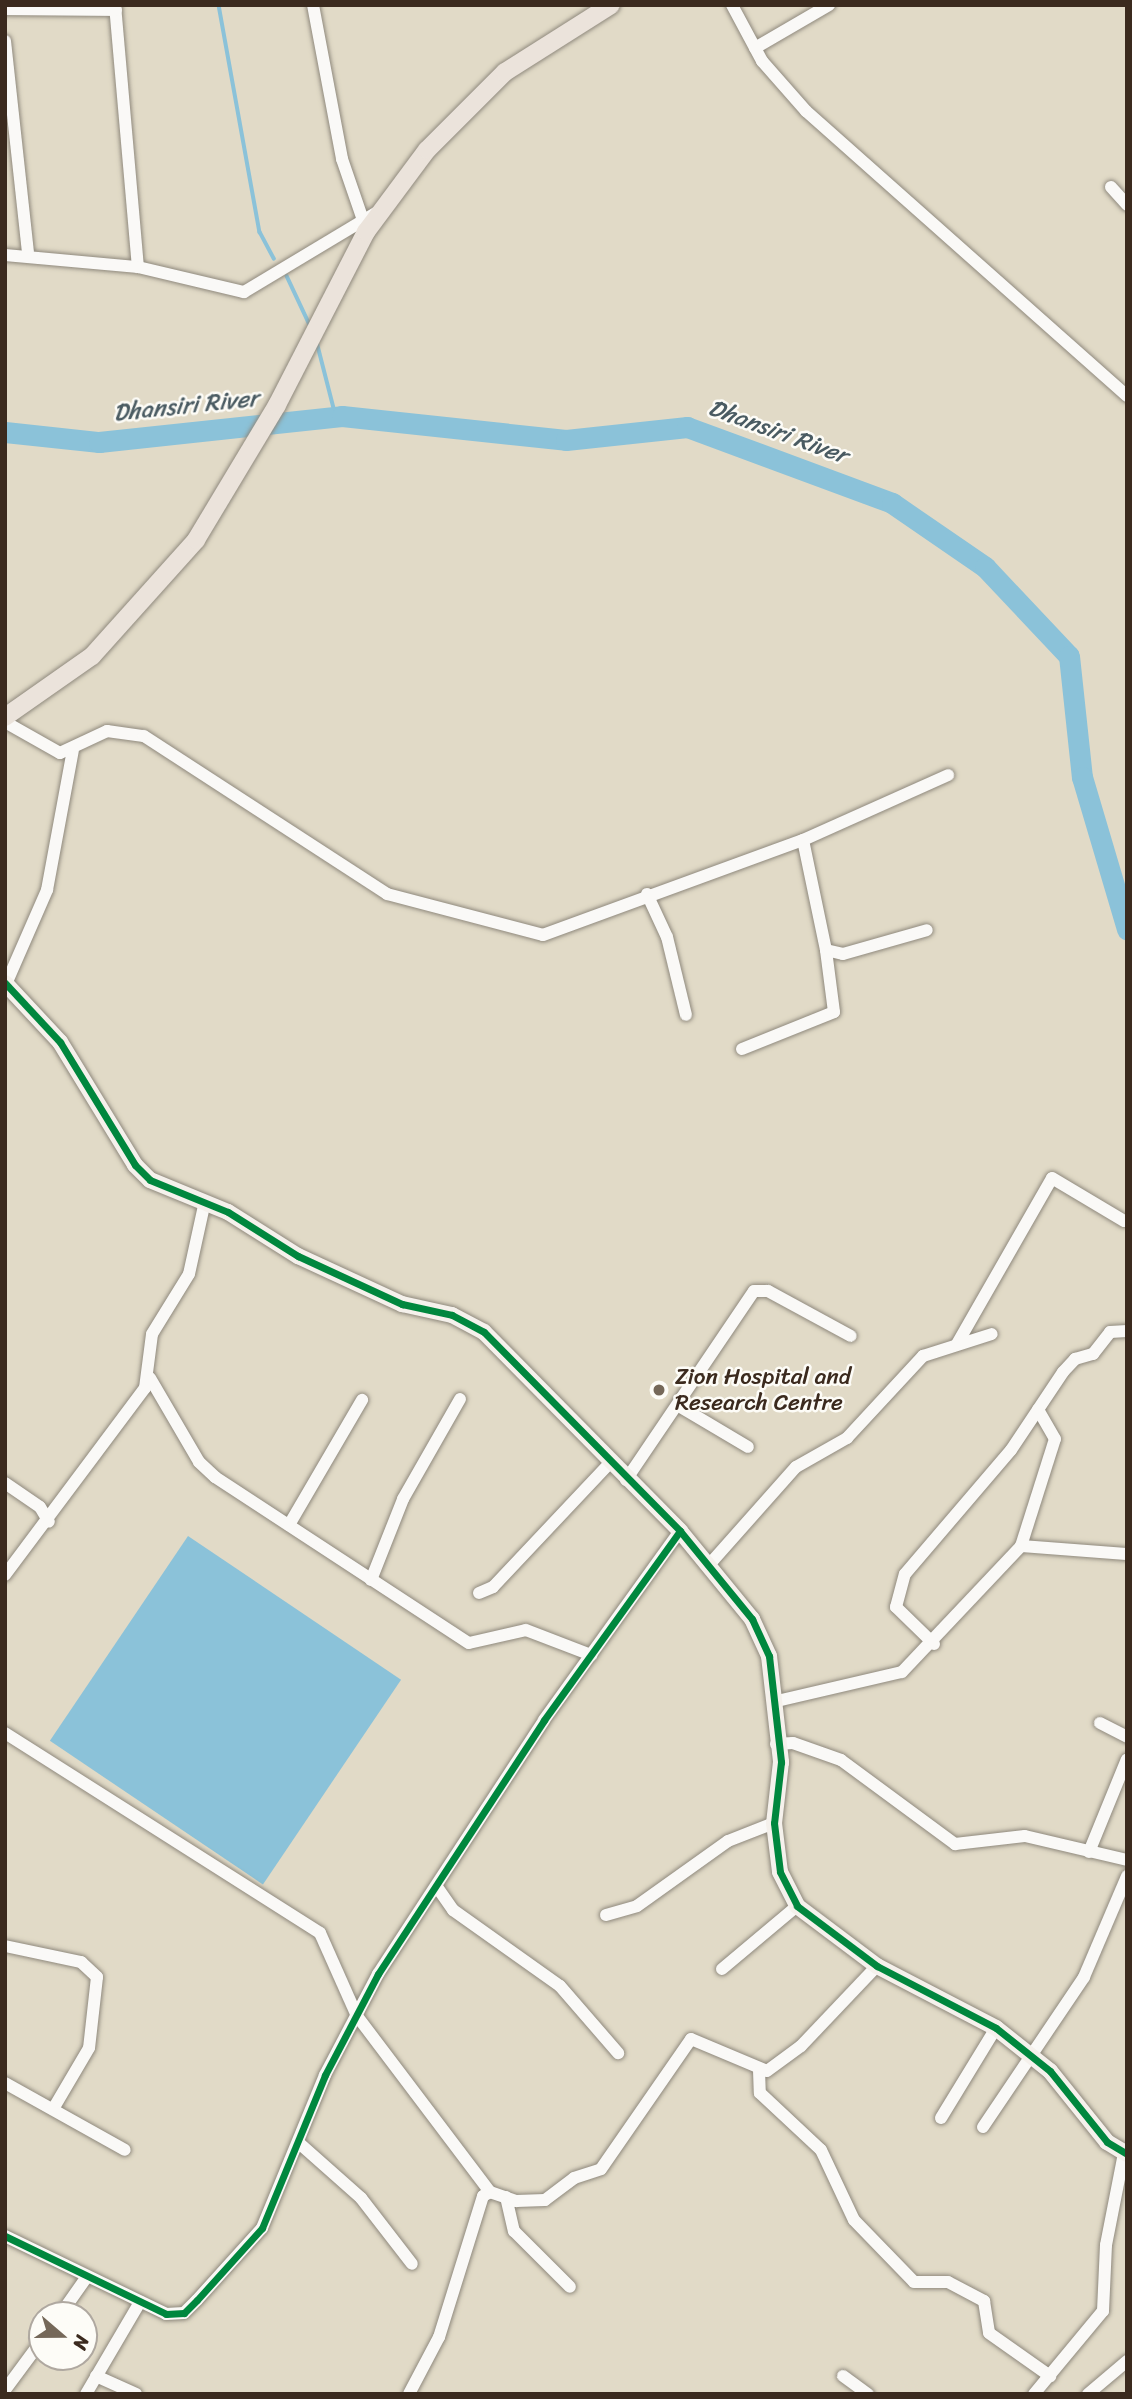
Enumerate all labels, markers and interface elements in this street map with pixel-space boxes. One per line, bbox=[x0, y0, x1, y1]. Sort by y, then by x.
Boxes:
water label: Dhansiri River bbox=[112, 384, 260, 428]
water label: Dhansiri River bbox=[705, 394, 851, 470]
place label: Zion Hospital and Research Centre bbox=[675, 1363, 850, 1417]
marker: Zion Hospital and Research Centre bbox=[649, 1380, 669, 1400]
north arrow bbox=[28, 2301, 98, 2371]
text: N bbox=[64, 2331, 99, 2354]

